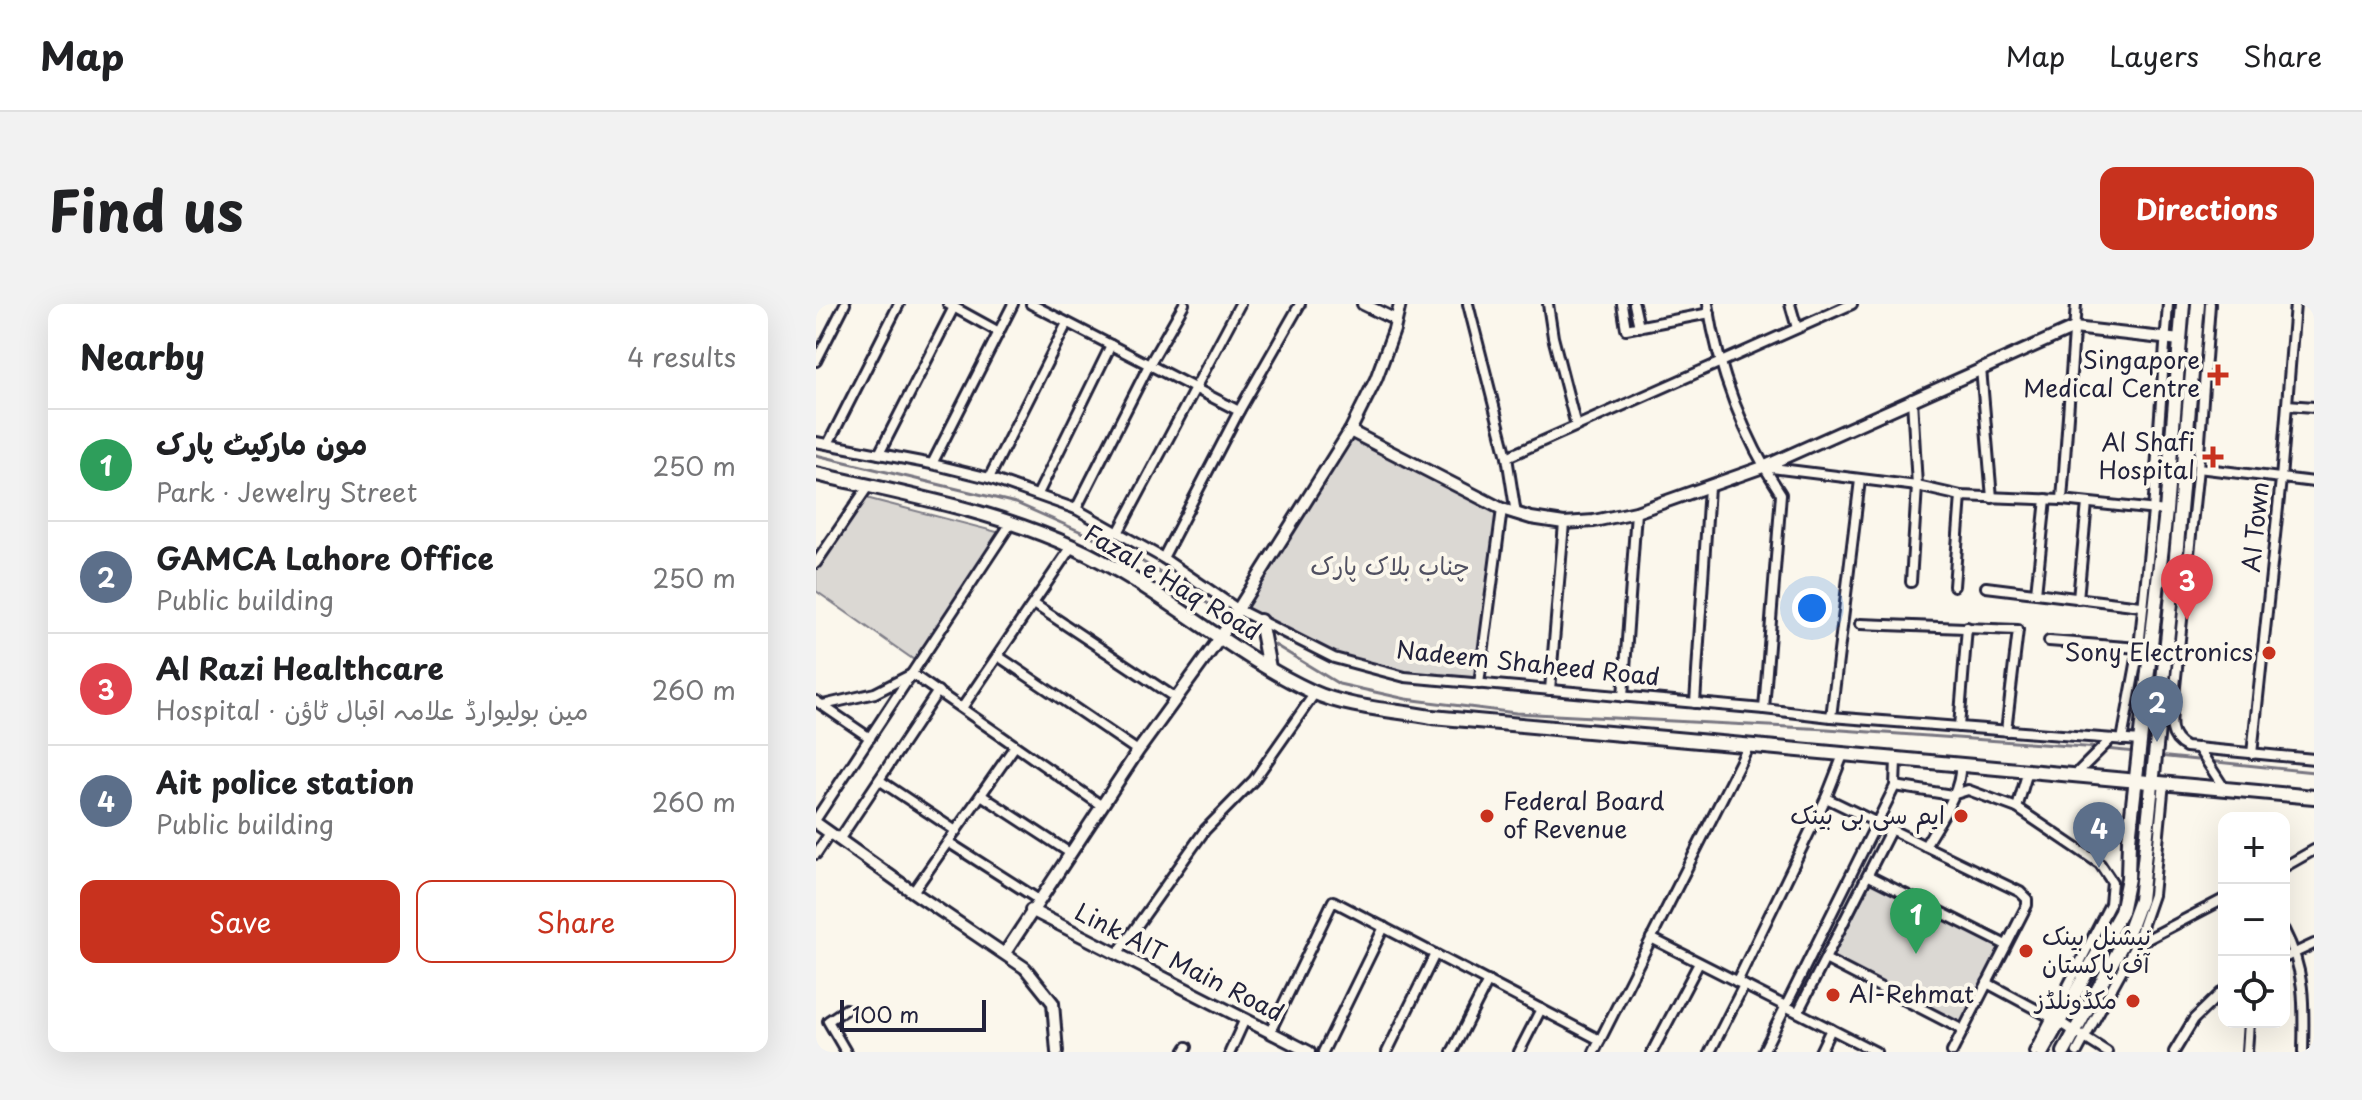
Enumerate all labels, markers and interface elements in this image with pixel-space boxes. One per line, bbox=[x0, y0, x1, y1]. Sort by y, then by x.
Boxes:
text: Map bbox=[40, 27, 124, 84]
text: Map bbox=[2005, 34, 2065, 77]
text: Layers bbox=[2109, 34, 2199, 77]
text: Share bbox=[2243, 34, 2322, 77]
text: Find us bbox=[48, 166, 244, 251]
button: Directions bbox=[2100, 167, 2314, 250]
text: Nearby bbox=[80, 330, 205, 382]
text: 4 results bbox=[627, 337, 736, 376]
place label: Singapore Medical Centre bbox=[2023, 341, 2200, 405]
marker: Singapore Medical Centre bbox=[2207, 364, 2229, 386]
text: مون مارکیٹ پارک bbox=[156, 420, 367, 465]
place label: Al Shafi Hospital bbox=[2099, 423, 2195, 487]
text: 1 bbox=[100, 446, 112, 485]
text: 250 m bbox=[652, 446, 736, 485]
marker: Al Shafi Hospital bbox=[2202, 446, 2224, 468]
text: Park · Jewelry Street bbox=[156, 472, 417, 511]
street label: AI Town bbox=[2231, 480, 2277, 574]
street label: Fazal e Haq Road bbox=[1078, 514, 1268, 648]
text: GAMCA Lahore Office bbox=[156, 535, 494, 580]
park label: چناب بلاک پارک bbox=[1310, 547, 1470, 583]
pin: 3 bbox=[2161, 554, 2213, 620]
text: 2 bbox=[97, 558, 115, 597]
text: 250 m bbox=[652, 558, 736, 597]
text: Public building bbox=[156, 580, 334, 619]
your location bbox=[1792, 588, 1832, 628]
street label: Nadeem Shaheed Road bbox=[1395, 630, 1662, 694]
place label: Sony Electronics bbox=[2065, 633, 2253, 669]
marker: Sony Electronics bbox=[2260, 644, 2278, 662]
text: Al Razi Healthcare bbox=[156, 645, 444, 690]
text: 3 bbox=[97, 670, 115, 709]
text: 260 m bbox=[652, 670, 736, 709]
pin: 2 bbox=[2131, 676, 2183, 742]
text: Hospital · مین بولیوارڈ علامہ اقبال ٹاؤن bbox=[156, 690, 588, 729]
text: Ait police station bbox=[156, 759, 414, 804]
text: 4 bbox=[97, 782, 115, 821]
text: 260 m bbox=[652, 782, 736, 821]
place label: Federal Board of Revenue bbox=[1503, 782, 1665, 846]
place label: ایم سی بی بینک bbox=[1790, 796, 1945, 834]
pin: 4 bbox=[2073, 802, 2125, 868]
text: Public building bbox=[156, 804, 334, 843]
marker: Federal Board of Revenue bbox=[1478, 807, 1496, 825]
marker: ایم سی بی بینک bbox=[1952, 807, 1970, 825]
map controls bbox=[2218, 812, 2290, 1028]
button: + bbox=[2218, 812, 2290, 884]
button: Save bbox=[80, 880, 400, 963]
button: Share bbox=[416, 880, 736, 963]
button: − bbox=[2218, 884, 2290, 956]
pin: 1 bbox=[1890, 888, 1942, 954]
street label: Link AIT Main Road bbox=[1069, 893, 1291, 1030]
place label: نیشنل بینک آف پاکستان bbox=[2042, 917, 2151, 981]
marker: نیشنل بینک آف پاکستان bbox=[2017, 942, 2035, 960]
button: locate bbox=[2218, 956, 2290, 1028]
place label: Al-Rehmat bbox=[1849, 975, 1974, 1011]
place label: مکڈونلڈز bbox=[2033, 981, 2117, 1017]
marker: Al-Rehmat bbox=[1824, 986, 1842, 1004]
marker: مکڈونلڈز bbox=[2124, 992, 2142, 1010]
scale bar bbox=[840, 996, 986, 1032]
text: 100 m bbox=[852, 997, 919, 1030]

